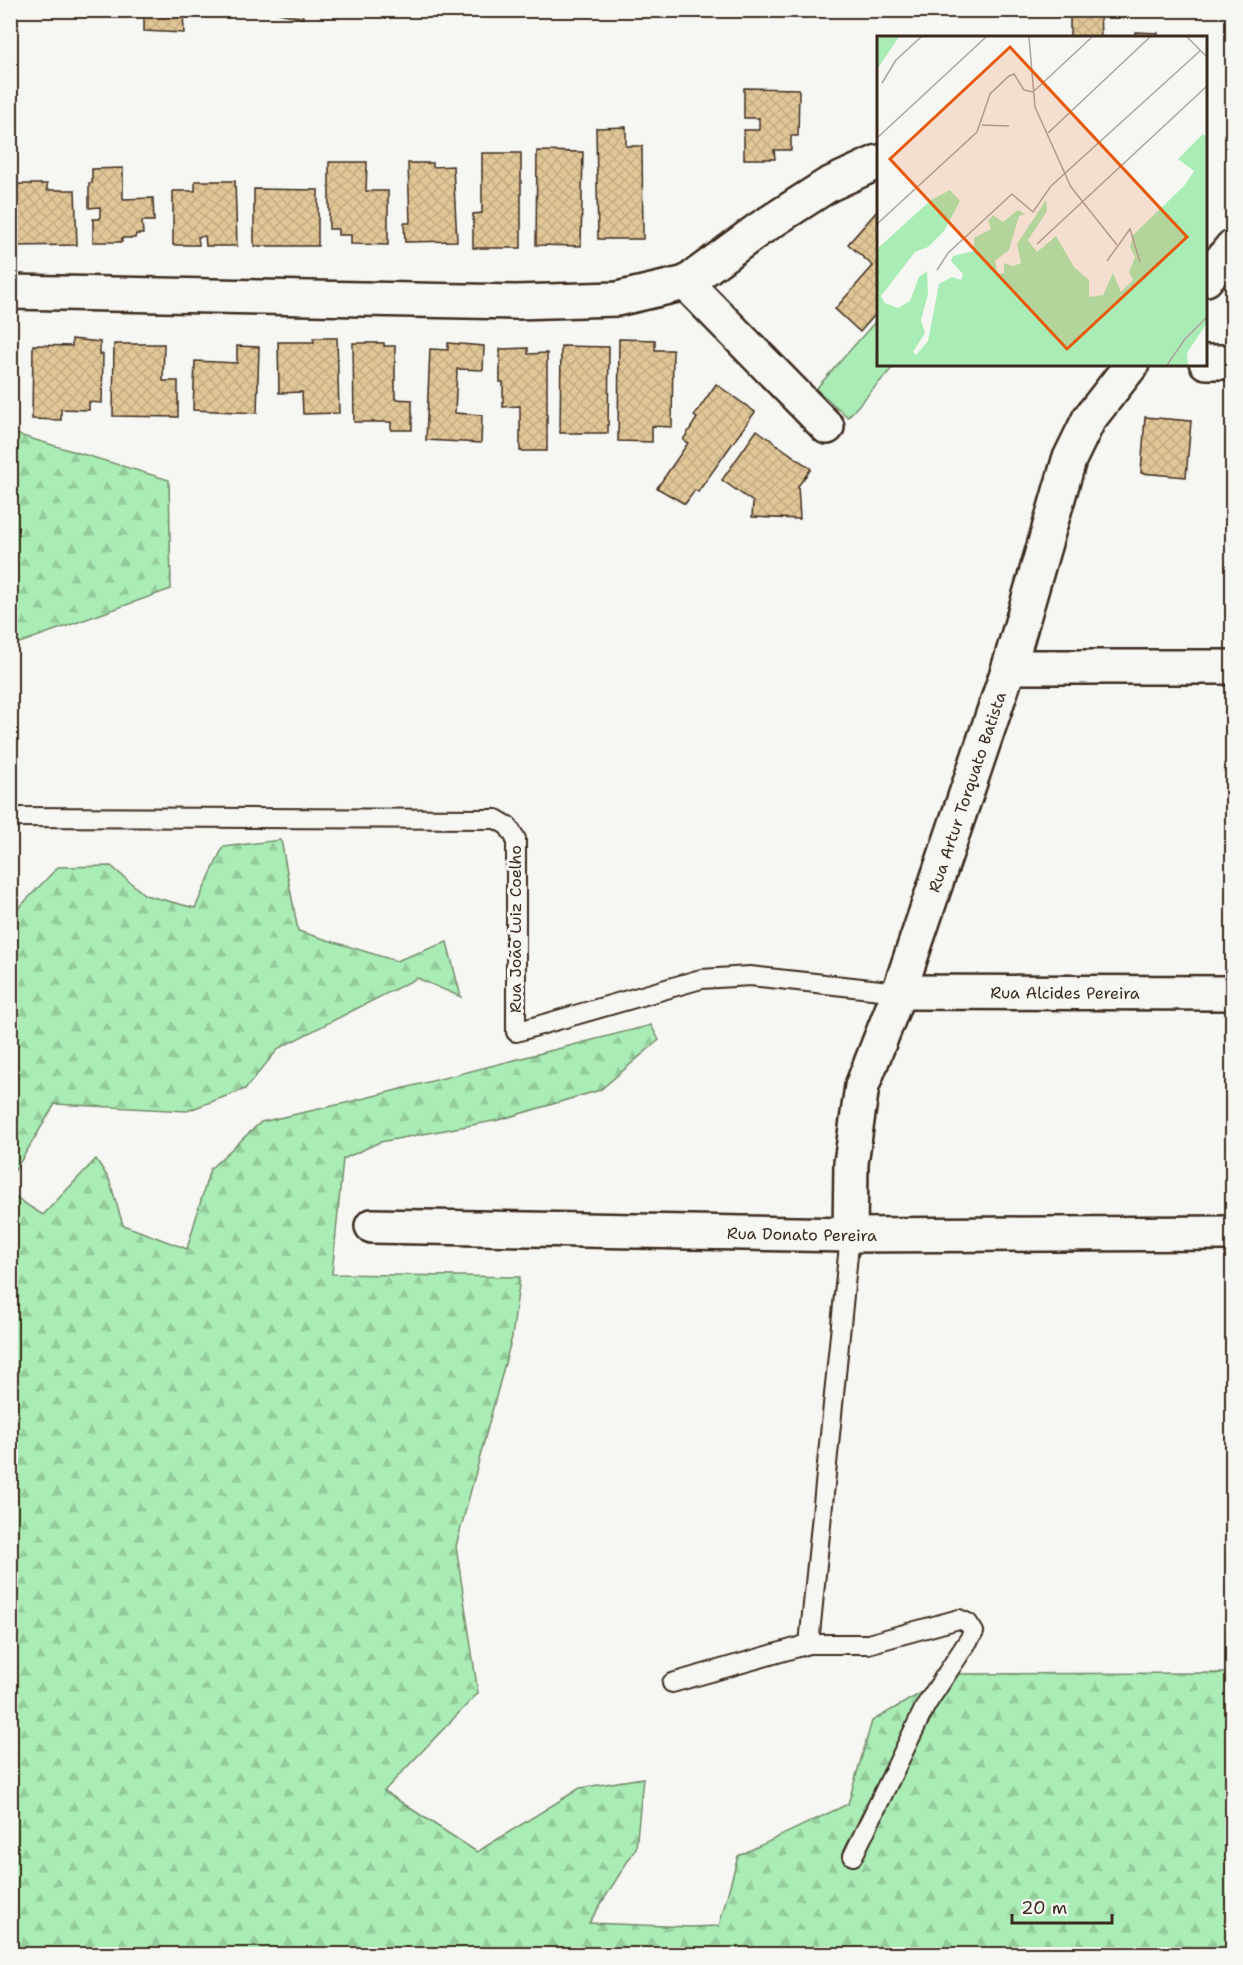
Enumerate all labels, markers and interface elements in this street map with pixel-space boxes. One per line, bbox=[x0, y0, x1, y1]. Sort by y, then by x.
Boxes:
inset map bbox=[877, 36, 1207, 366]
street label: Rua Artur Torquato Batista bbox=[923, 689, 1010, 895]
street label: Rua João Luiz Coelho bbox=[505, 845, 526, 1013]
street label: Rua Alcides Pereira bbox=[990, 982, 1140, 1003]
street label: Rua Donato Pereira bbox=[727, 1222, 877, 1246]
scale bar bbox=[1012, 1887, 1112, 1925]
text: 20 m bbox=[1021, 1896, 1067, 1920]

